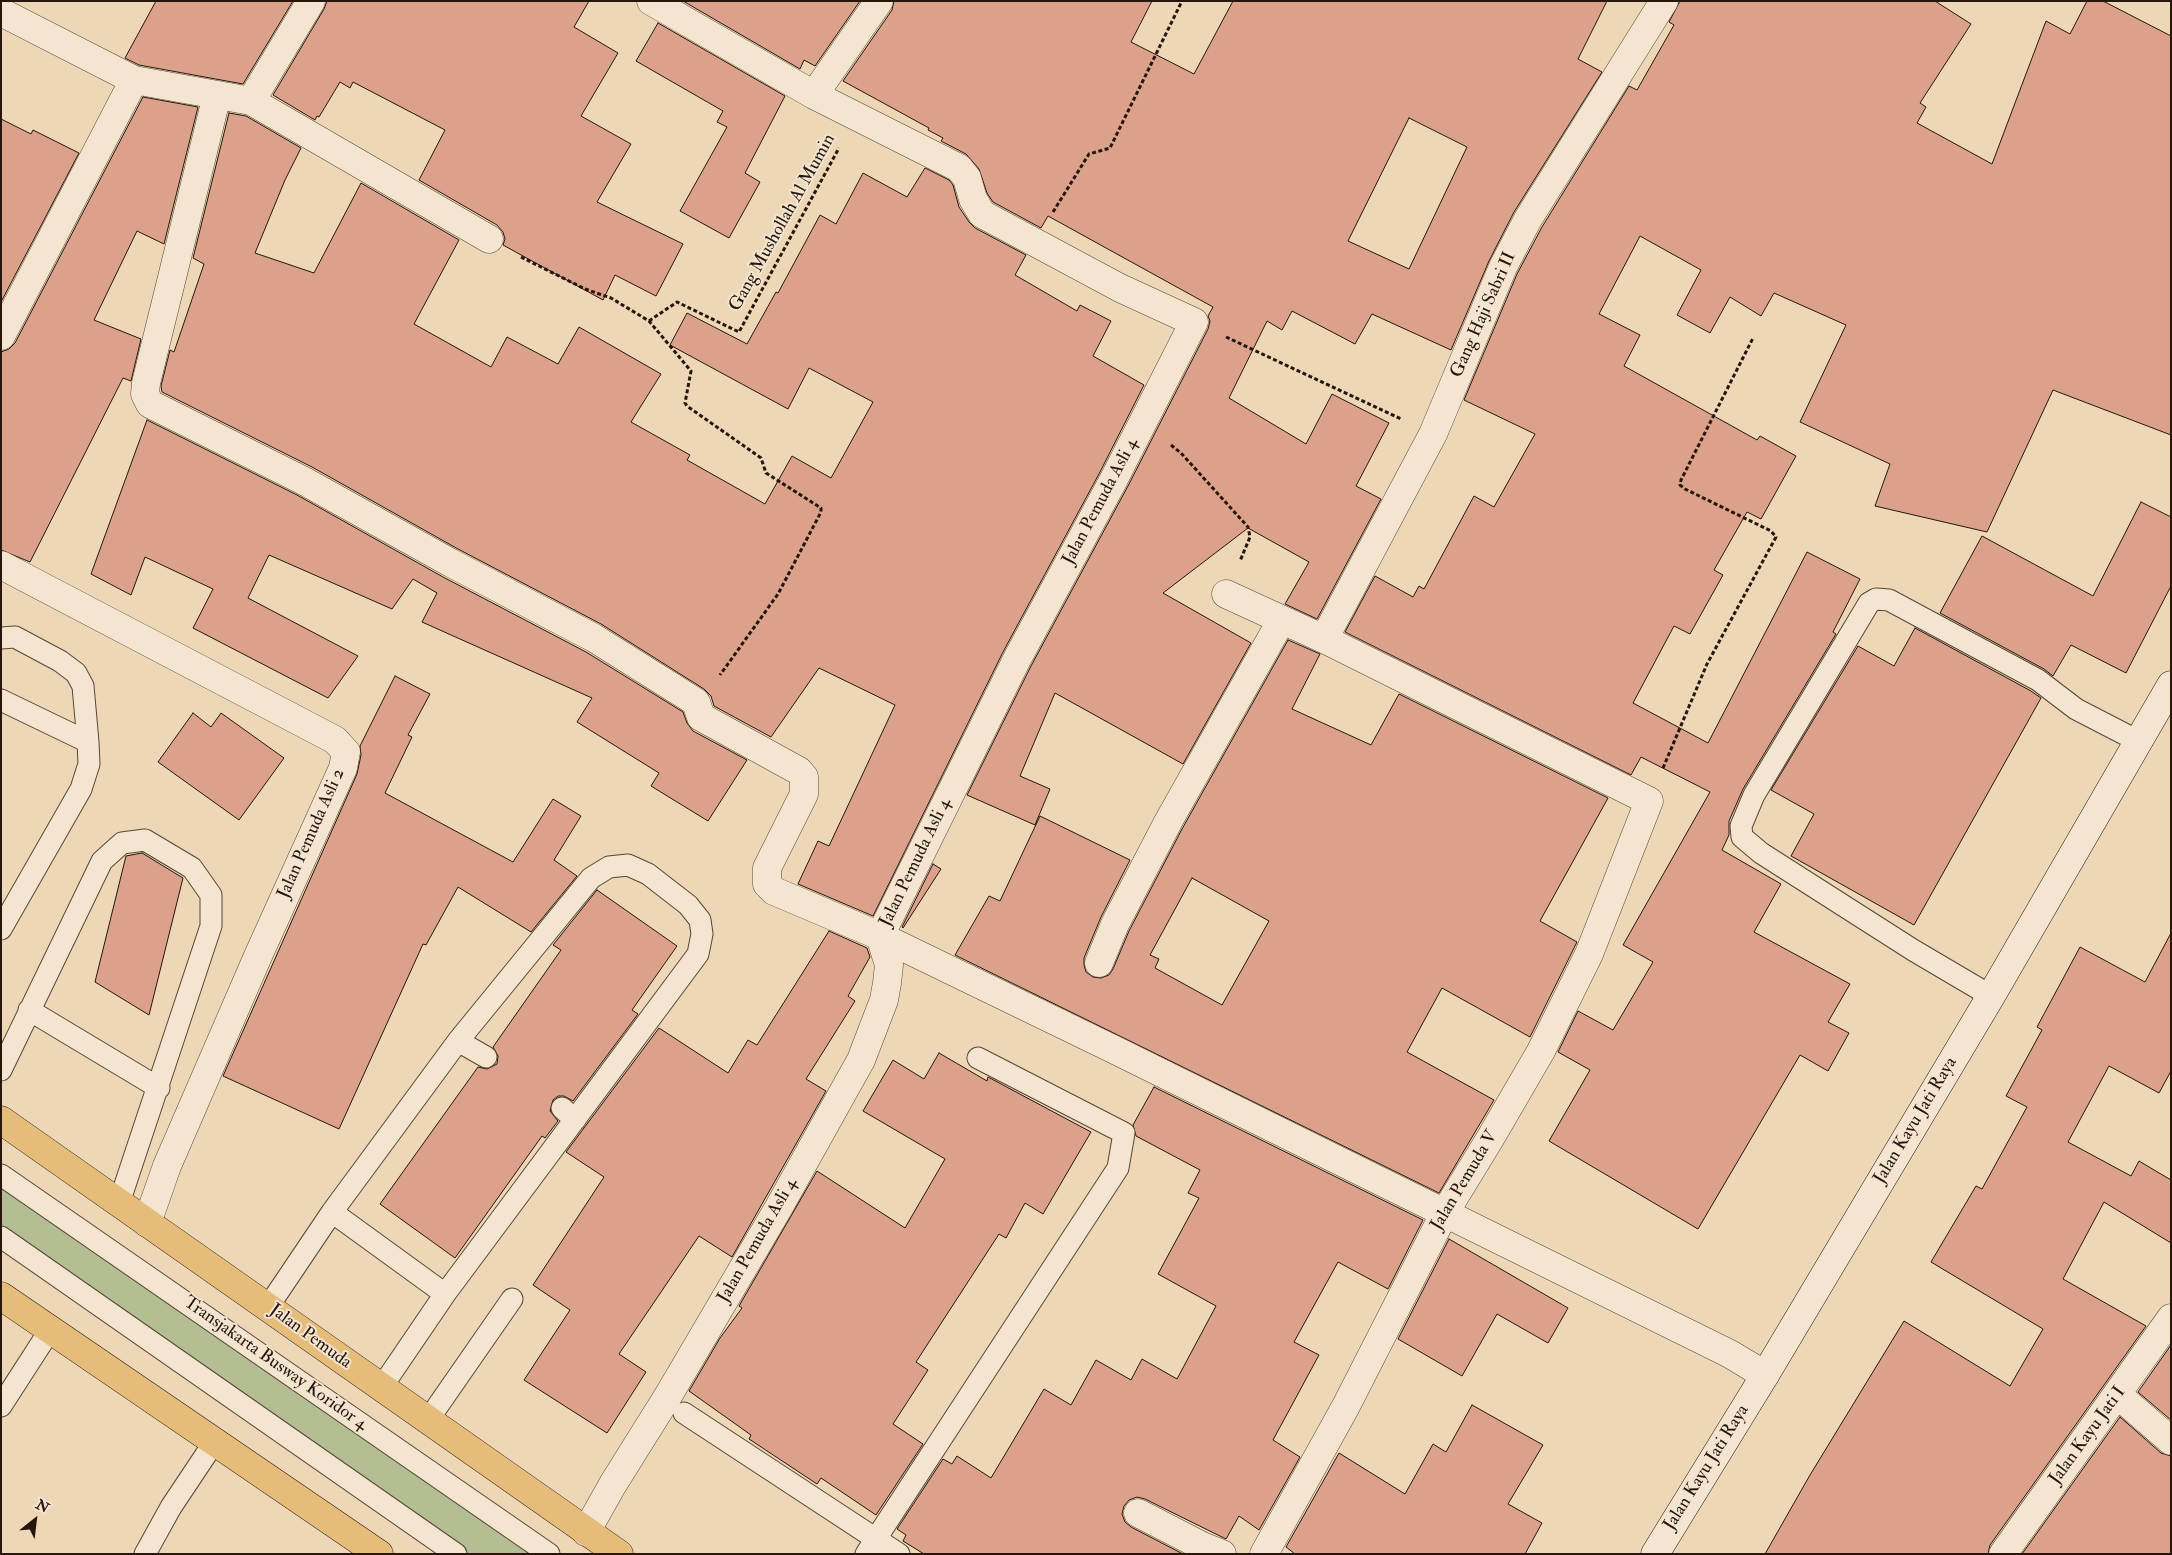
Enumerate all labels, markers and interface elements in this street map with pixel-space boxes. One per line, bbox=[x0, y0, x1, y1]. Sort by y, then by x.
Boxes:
street label: Gang Mushollah Al Mumin bbox=[725, 131, 841, 315]
street label: Gang Haji Sabri II bbox=[1447, 249, 1521, 381]
street label: Jalan Pemuda Asli 4 bbox=[1058, 435, 1144, 569]
street label: Jalan Pemuda Asli 2 bbox=[274, 766, 350, 902]
street label: Jalan Pemuda Asli 4 bbox=[875, 795, 957, 931]
street label: Jalan Kayu Jati Raya bbox=[1870, 1054, 1962, 1188]
street label: Jalan Pemuda V bbox=[1427, 1127, 1503, 1235]
street label: Jalan Pemuda Asli 4 bbox=[714, 1175, 802, 1307]
street label: Transjakarta Busway Koridor 4 bbox=[179, 1292, 371, 1436]
street label: Jalan Pemuda bbox=[265, 1300, 355, 1374]
street label: Jalan Kayu Jati I bbox=[2045, 1383, 2131, 1489]
street label: Jalan Kayu Jati Raya bbox=[1660, 1401, 1754, 1535]
north arrow bbox=[10, 1495, 60, 1545]
text: N bbox=[33, 1496, 52, 1517]

